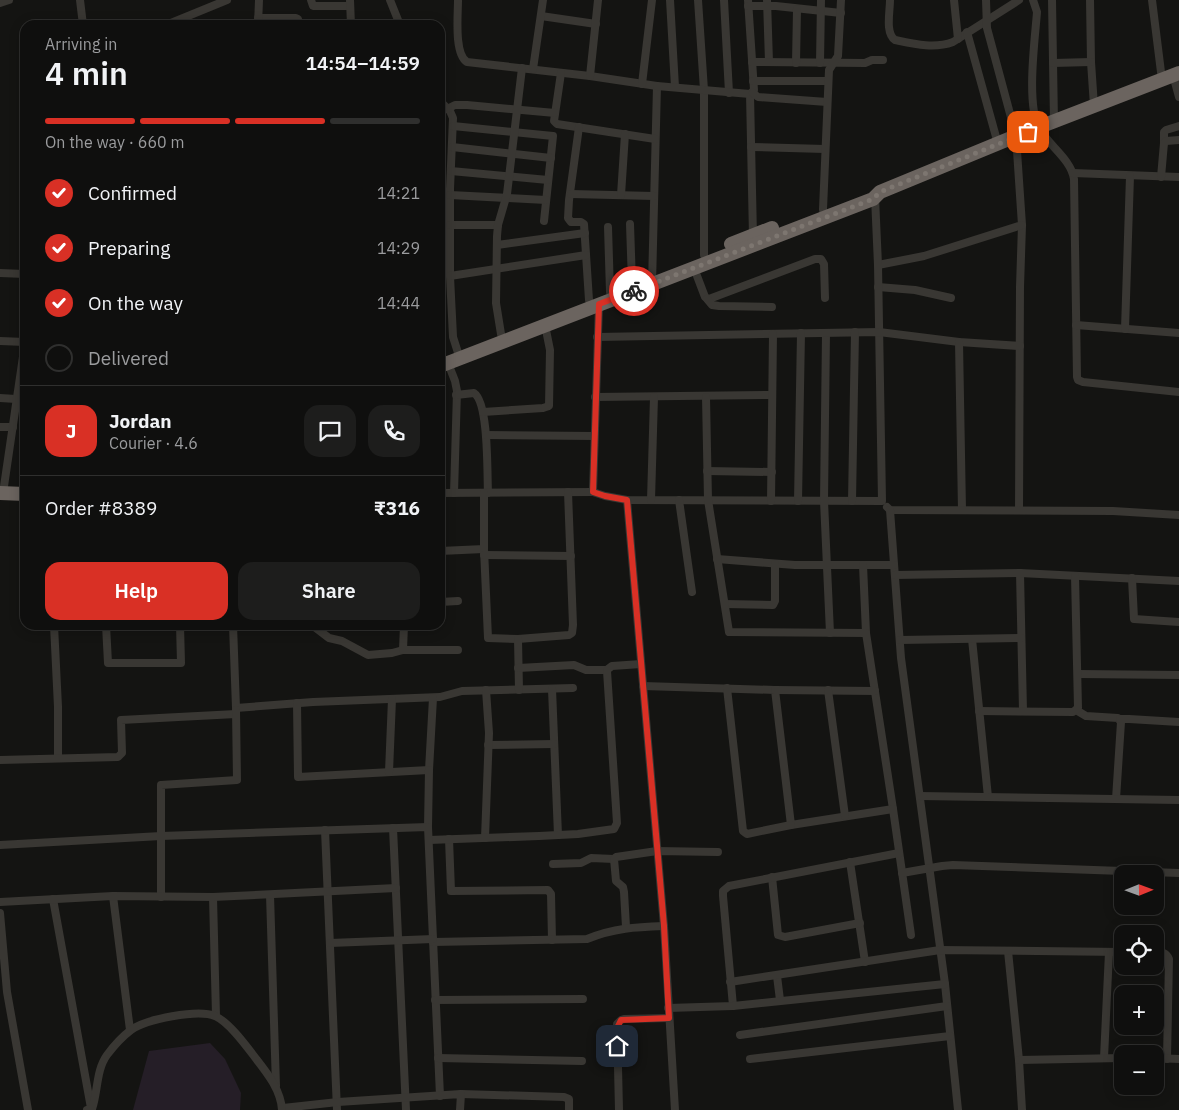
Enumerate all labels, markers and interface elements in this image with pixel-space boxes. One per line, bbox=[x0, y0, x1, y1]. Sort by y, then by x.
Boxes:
text: Arriving in bbox=[45, 34, 117, 54]
text: 14:54–14:59 bbox=[306, 51, 420, 75]
text: 4 min bbox=[45, 52, 128, 94]
pin bbox=[1007, 111, 1049, 153]
icon: bag bbox=[1014, 118, 1042, 146]
text: On the way · 660 m bbox=[45, 132, 184, 152]
icon: check bbox=[45, 179, 73, 207]
text: Confirmed bbox=[88, 181, 177, 205]
text: 14:21 bbox=[377, 183, 420, 203]
icon: check bbox=[45, 234, 73, 262]
text: Preparing bbox=[88, 236, 170, 260]
text: 14:29 bbox=[377, 238, 420, 258]
courier bbox=[609, 266, 659, 316]
icon: bike bbox=[620, 277, 648, 305]
icon: check bbox=[45, 289, 73, 317]
text: On the way bbox=[88, 291, 183, 315]
text: 14:44 bbox=[377, 293, 420, 313]
text: Delivered bbox=[88, 346, 169, 370]
button: chat bbox=[304, 405, 356, 457]
button: phone bbox=[368, 405, 420, 457]
text: Jordan bbox=[109, 409, 172, 433]
text: J bbox=[66, 419, 76, 443]
text: Courier · 4.6 bbox=[109, 433, 198, 453]
text: Order #8389 bbox=[45, 496, 157, 520]
text: ₹316 bbox=[374, 496, 420, 520]
button: Help bbox=[45, 562, 228, 620]
button: Share bbox=[238, 562, 420, 620]
north arrow bbox=[1114, 865, 1164, 915]
map controls bbox=[1114, 865, 1164, 1095]
button: locate bbox=[1114, 925, 1164, 975]
button: + bbox=[1114, 985, 1164, 1035]
pin bbox=[596, 1025, 638, 1067]
icon: home bbox=[603, 1032, 631, 1060]
button: − bbox=[1114, 1045, 1164, 1095]

